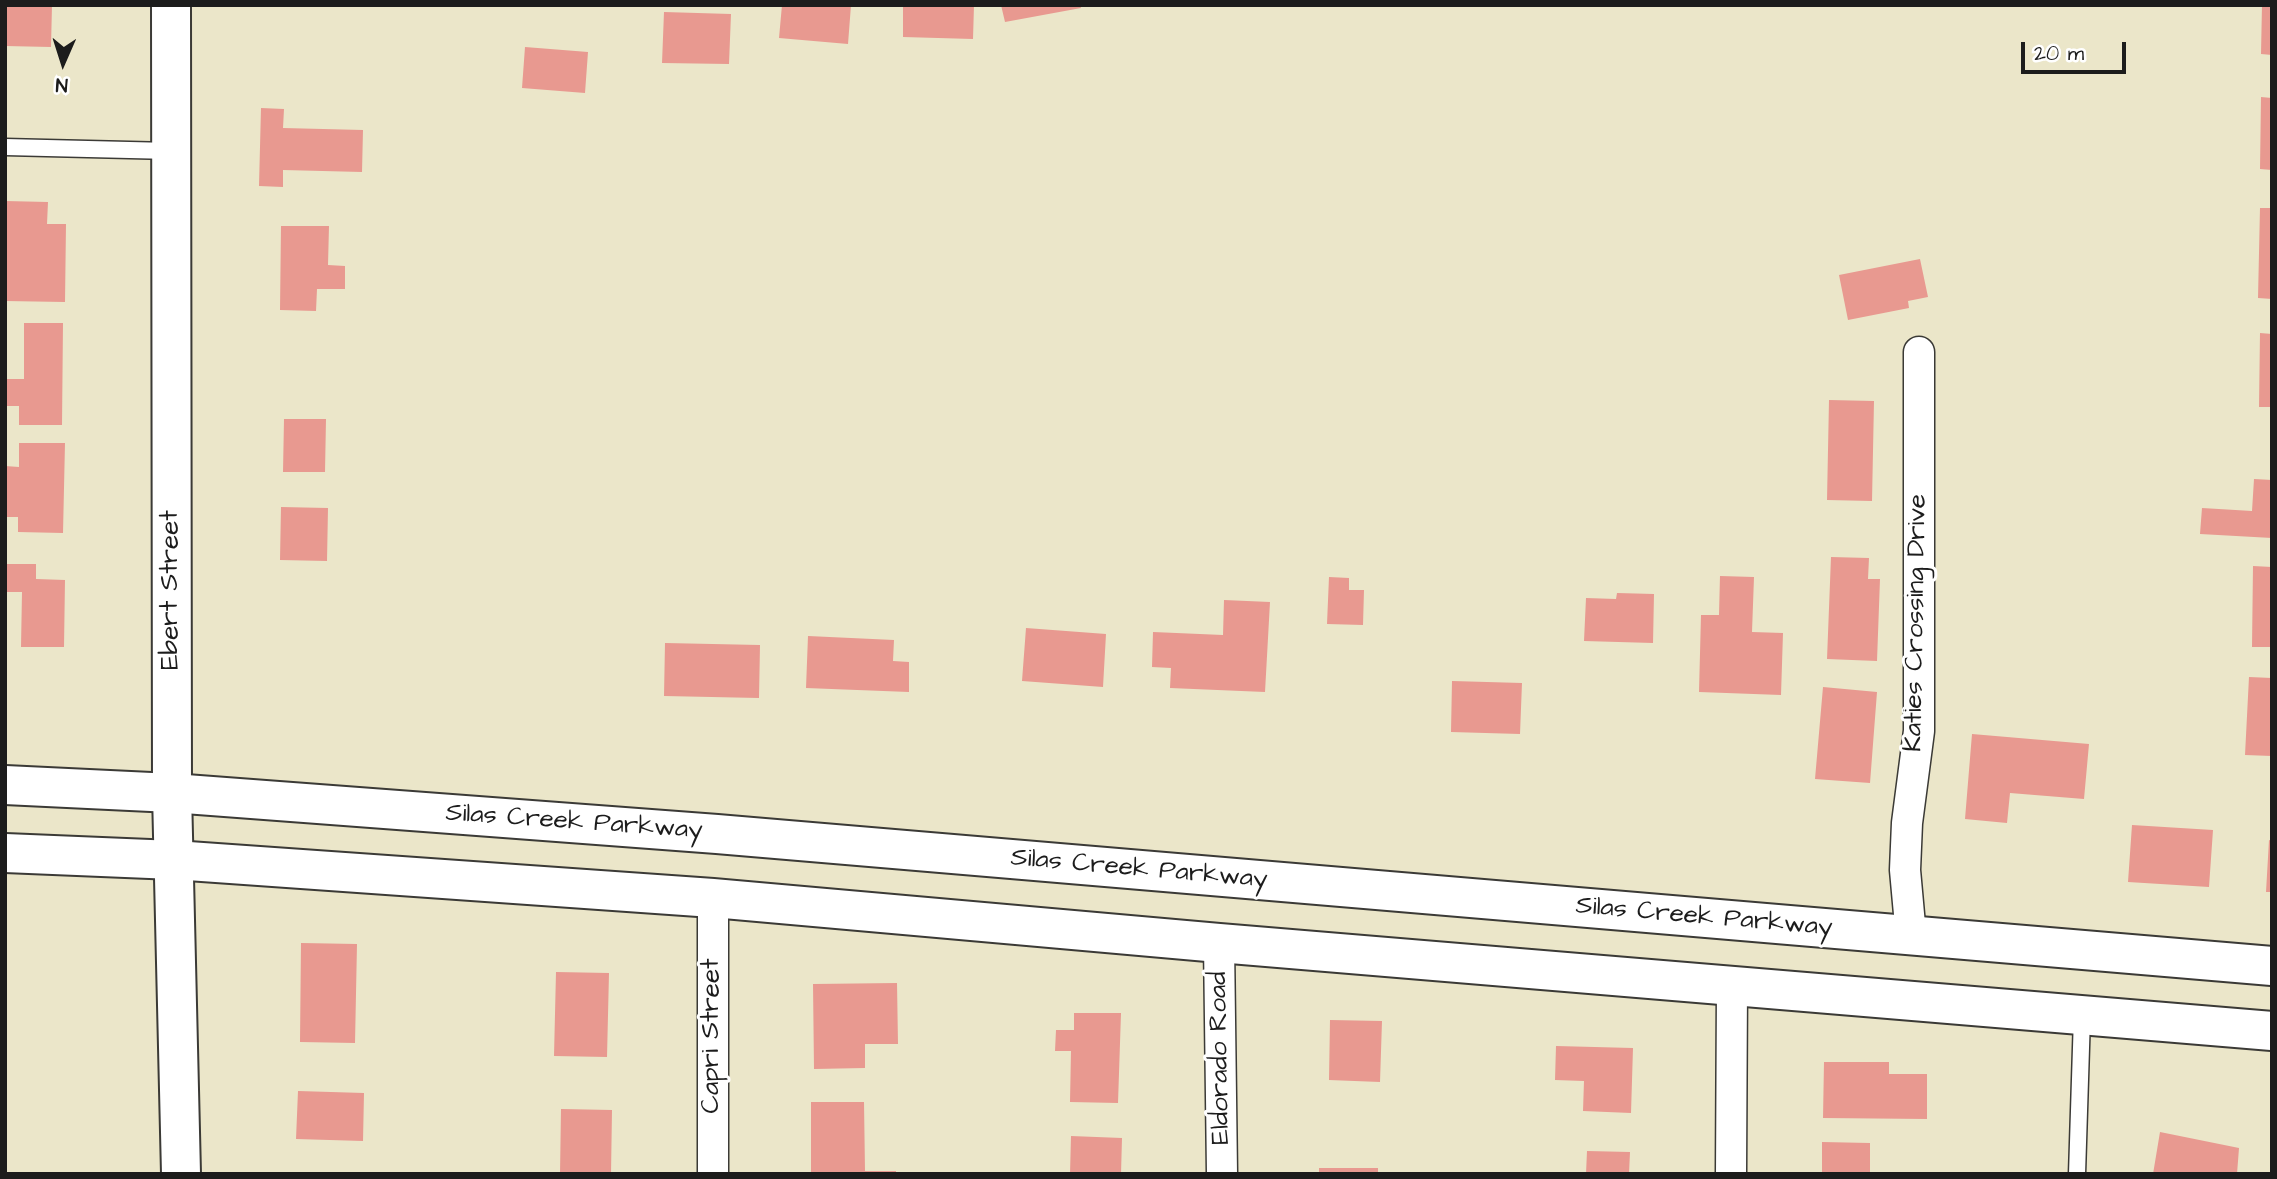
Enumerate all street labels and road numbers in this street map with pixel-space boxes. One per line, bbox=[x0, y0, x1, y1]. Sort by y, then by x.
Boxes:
street label: Katies Crossing Drive bbox=[1899, 494, 1935, 752]
street label: Ebert Street bbox=[156, 510, 188, 670]
street label: Silas Creek Parkway bbox=[445, 798, 703, 848]
street label: Silas Creek Parkway bbox=[1009, 843, 1269, 897]
street label: Silas Creek Parkway bbox=[1574, 891, 1834, 945]
street label: Capri Street bbox=[697, 958, 729, 1114]
street label: Eldorado Road bbox=[1204, 971, 1238, 1145]

